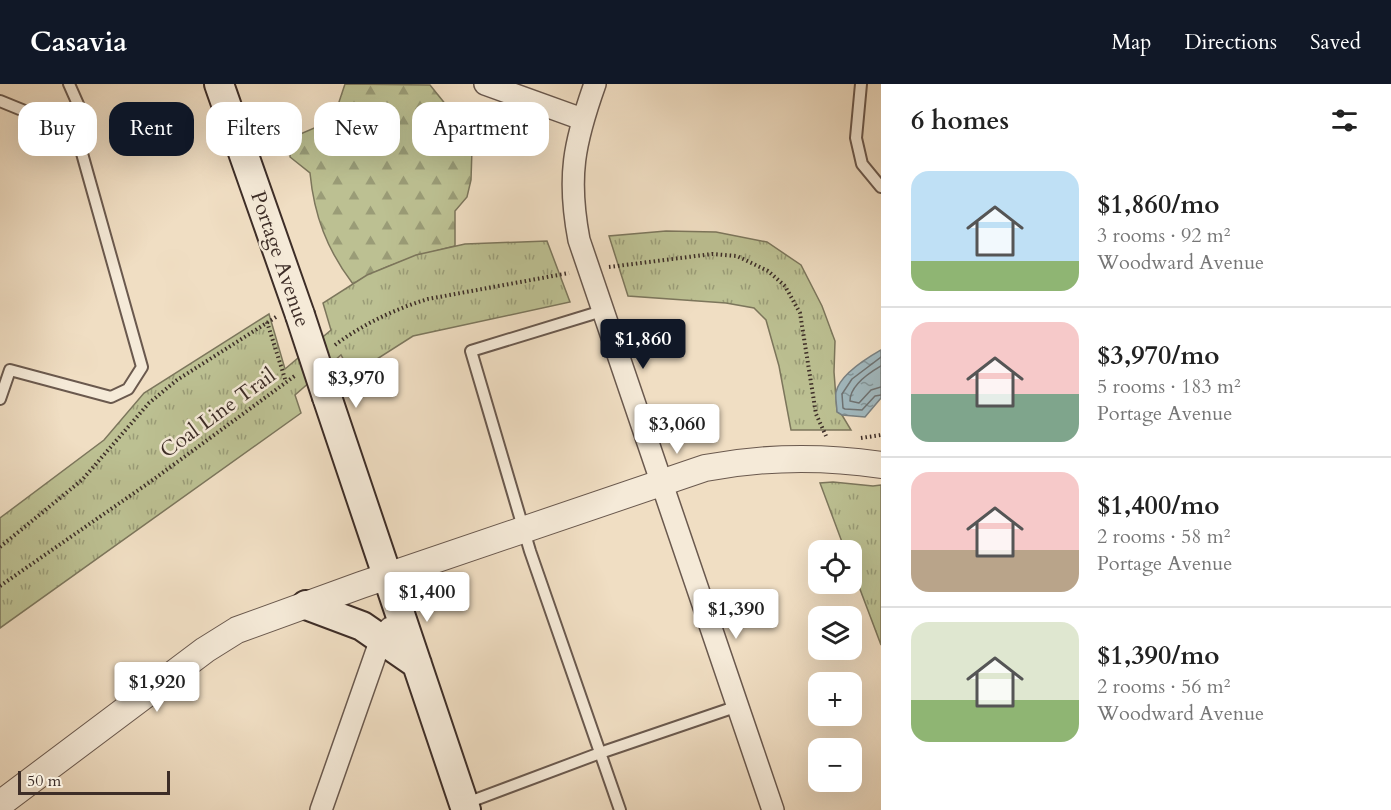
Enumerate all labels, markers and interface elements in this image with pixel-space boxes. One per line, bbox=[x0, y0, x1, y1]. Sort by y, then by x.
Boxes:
text: Casavia bbox=[30, 23, 127, 61]
text: Map bbox=[1111, 28, 1151, 57]
text: Directions bbox=[1184, 28, 1277, 57]
text: Saved bbox=[1310, 28, 1361, 57]
chip: Buy bbox=[18, 102, 97, 156]
chip: Rent bbox=[109, 102, 194, 156]
chip: Filters bbox=[206, 102, 302, 156]
chip: New bbox=[314, 102, 400, 156]
chip: Apartment bbox=[412, 102, 549, 156]
text: 6 homes bbox=[911, 103, 1009, 138]
icon: filters bbox=[1328, 104, 1361, 137]
street label: Portage Avenue bbox=[243, 187, 317, 331]
text: $1,860/mo bbox=[1097, 187, 1220, 222]
icon: home bbox=[959, 195, 1031, 267]
text: 3 rooms · 92 m² bbox=[1097, 222, 1230, 249]
text: Woodward Avenue bbox=[1097, 249, 1264, 276]
pin: $1,860 bbox=[594, 319, 692, 370]
text: $1,860 bbox=[614, 325, 672, 352]
text: $3,970/mo bbox=[1097, 338, 1220, 373]
icon: home bbox=[959, 346, 1031, 418]
pin: $3,970 bbox=[307, 358, 405, 409]
street label: Coal Line Trail bbox=[154, 361, 282, 465]
text: $3,970 bbox=[327, 364, 385, 391]
text: 5 rooms · 183 m² bbox=[1097, 373, 1241, 400]
text: Portage Avenue bbox=[1097, 400, 1232, 427]
pin: $3,060 bbox=[628, 404, 726, 455]
text: $3,060 bbox=[648, 410, 706, 437]
text: $1,400/mo bbox=[1097, 488, 1220, 523]
icon: home bbox=[959, 496, 1031, 568]
text: 2 rooms · 58 m² bbox=[1097, 523, 1230, 550]
map controls bbox=[808, 540, 862, 792]
button: locate bbox=[808, 540, 862, 594]
text: Portage Avenue bbox=[1097, 550, 1232, 577]
pin: $1,400 bbox=[378, 572, 476, 623]
text: $1,400 bbox=[398, 578, 456, 605]
pin: $1,390 bbox=[687, 589, 785, 640]
text: $1,390 bbox=[707, 595, 765, 622]
button: layers bbox=[808, 606, 862, 660]
text: $1,390/mo bbox=[1097, 638, 1220, 673]
icon: home bbox=[959, 646, 1031, 718]
pin: $1,920 bbox=[108, 662, 206, 713]
text: $1,920 bbox=[128, 668, 186, 695]
button: + bbox=[808, 672, 862, 726]
text: 2 rooms · 56 m² bbox=[1097, 673, 1230, 700]
text: Woodward Avenue bbox=[1097, 700, 1264, 727]
button: − bbox=[808, 738, 862, 792]
scale bar bbox=[18, 768, 170, 796]
text: 50 m bbox=[27, 770, 61, 792]

